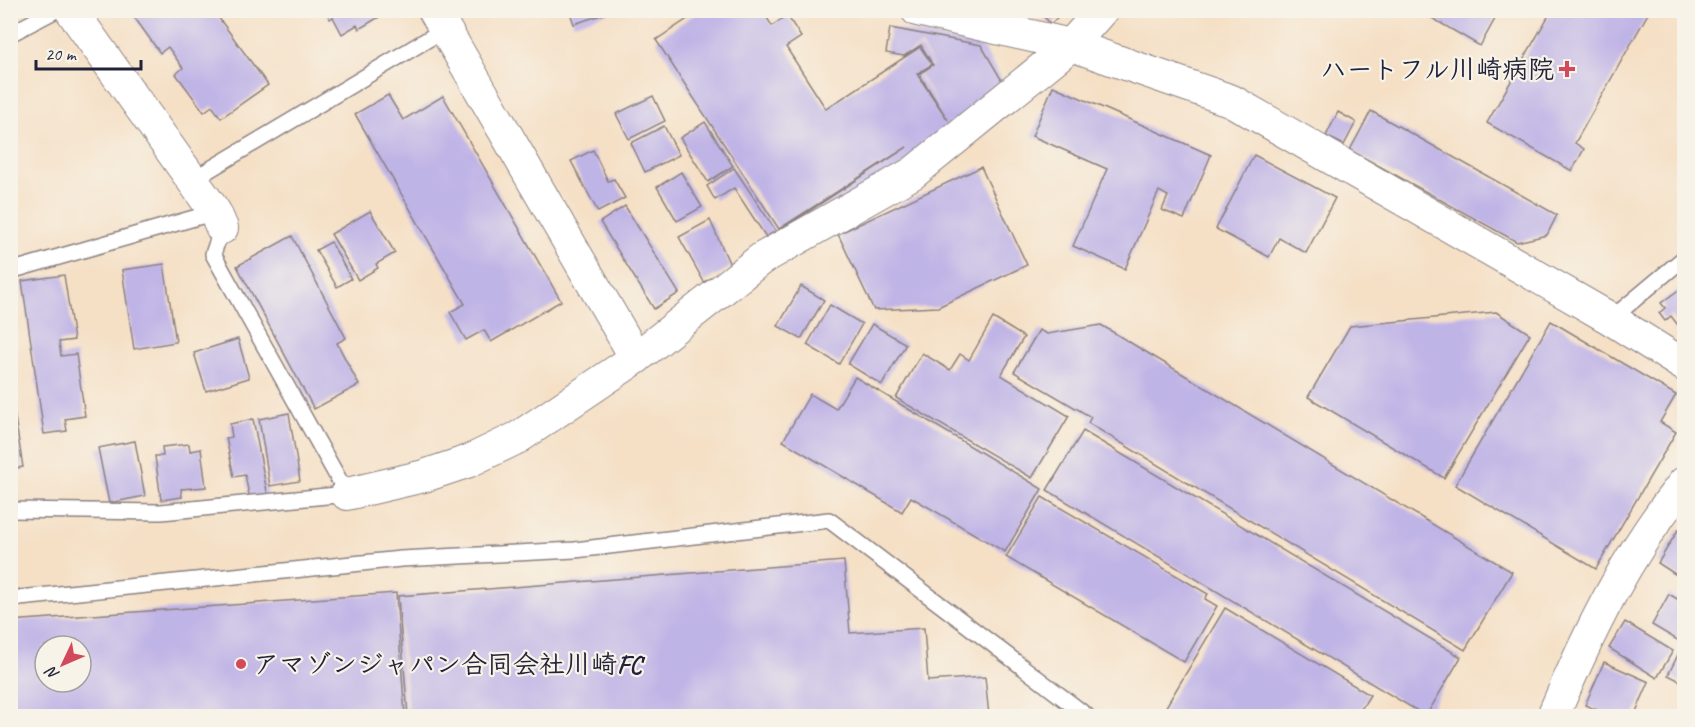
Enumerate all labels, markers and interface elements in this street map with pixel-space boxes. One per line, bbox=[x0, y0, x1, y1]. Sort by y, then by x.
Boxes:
scale bar bbox=[36, 33, 141, 71]
text: 20 m bbox=[45, 43, 78, 65]
place label: ハートフル川崎病院 bbox=[1321, 53, 1554, 86]
marker: ハートフル川崎病院 bbox=[1558, 60, 1576, 78]
north arrow bbox=[33, 634, 93, 694]
place label: アマゾンジャパン合同会社川崎FC bbox=[253, 648, 646, 681]
marker: アマゾンジャパン合同会社川崎FC bbox=[234, 657, 248, 671]
text: N bbox=[40, 661, 64, 684]

